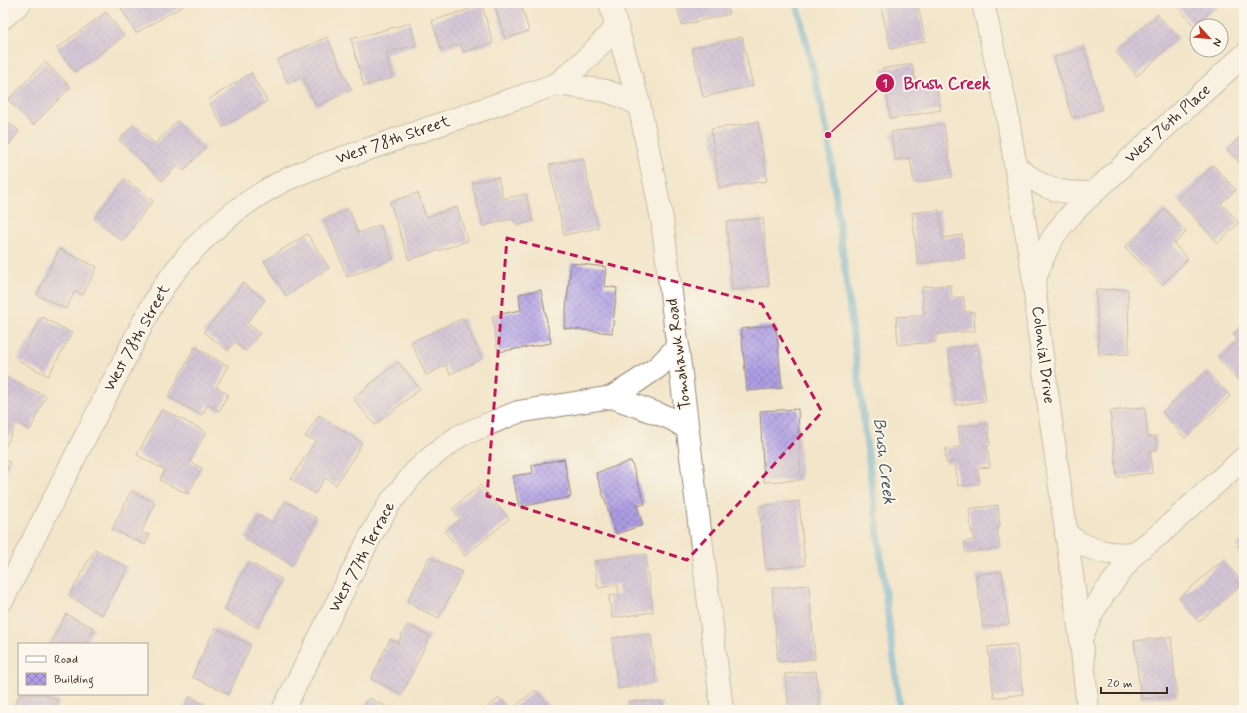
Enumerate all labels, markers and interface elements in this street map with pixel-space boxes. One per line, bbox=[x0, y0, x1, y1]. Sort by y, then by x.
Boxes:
north arrow bbox=[1189, 18, 1229, 58]
text: N bbox=[1209, 36, 1225, 49]
callout: Brush Creek bbox=[875, 69, 998, 98]
text: Brush Creek bbox=[904, 73, 991, 95]
text: 1 bbox=[882, 76, 888, 92]
street label: West 76th Place bbox=[1121, 80, 1215, 168]
street label: West 78th Street bbox=[333, 110, 453, 169]
street label: West 78th Street bbox=[99, 280, 175, 395]
street label: Tomahawk Road bbox=[662, 297, 696, 411]
street label: Colonial Drive bbox=[1027, 305, 1059, 405]
water label: Brush Creek bbox=[868, 417, 900, 506]
street label: West 77th Terrace bbox=[324, 498, 400, 616]
legend bbox=[18, 643, 148, 695]
text: Road bbox=[54, 652, 78, 668]
scale bar bbox=[1101, 669, 1167, 695]
text: Building bbox=[54, 672, 94, 689]
text: 20 m bbox=[1107, 676, 1133, 692]

